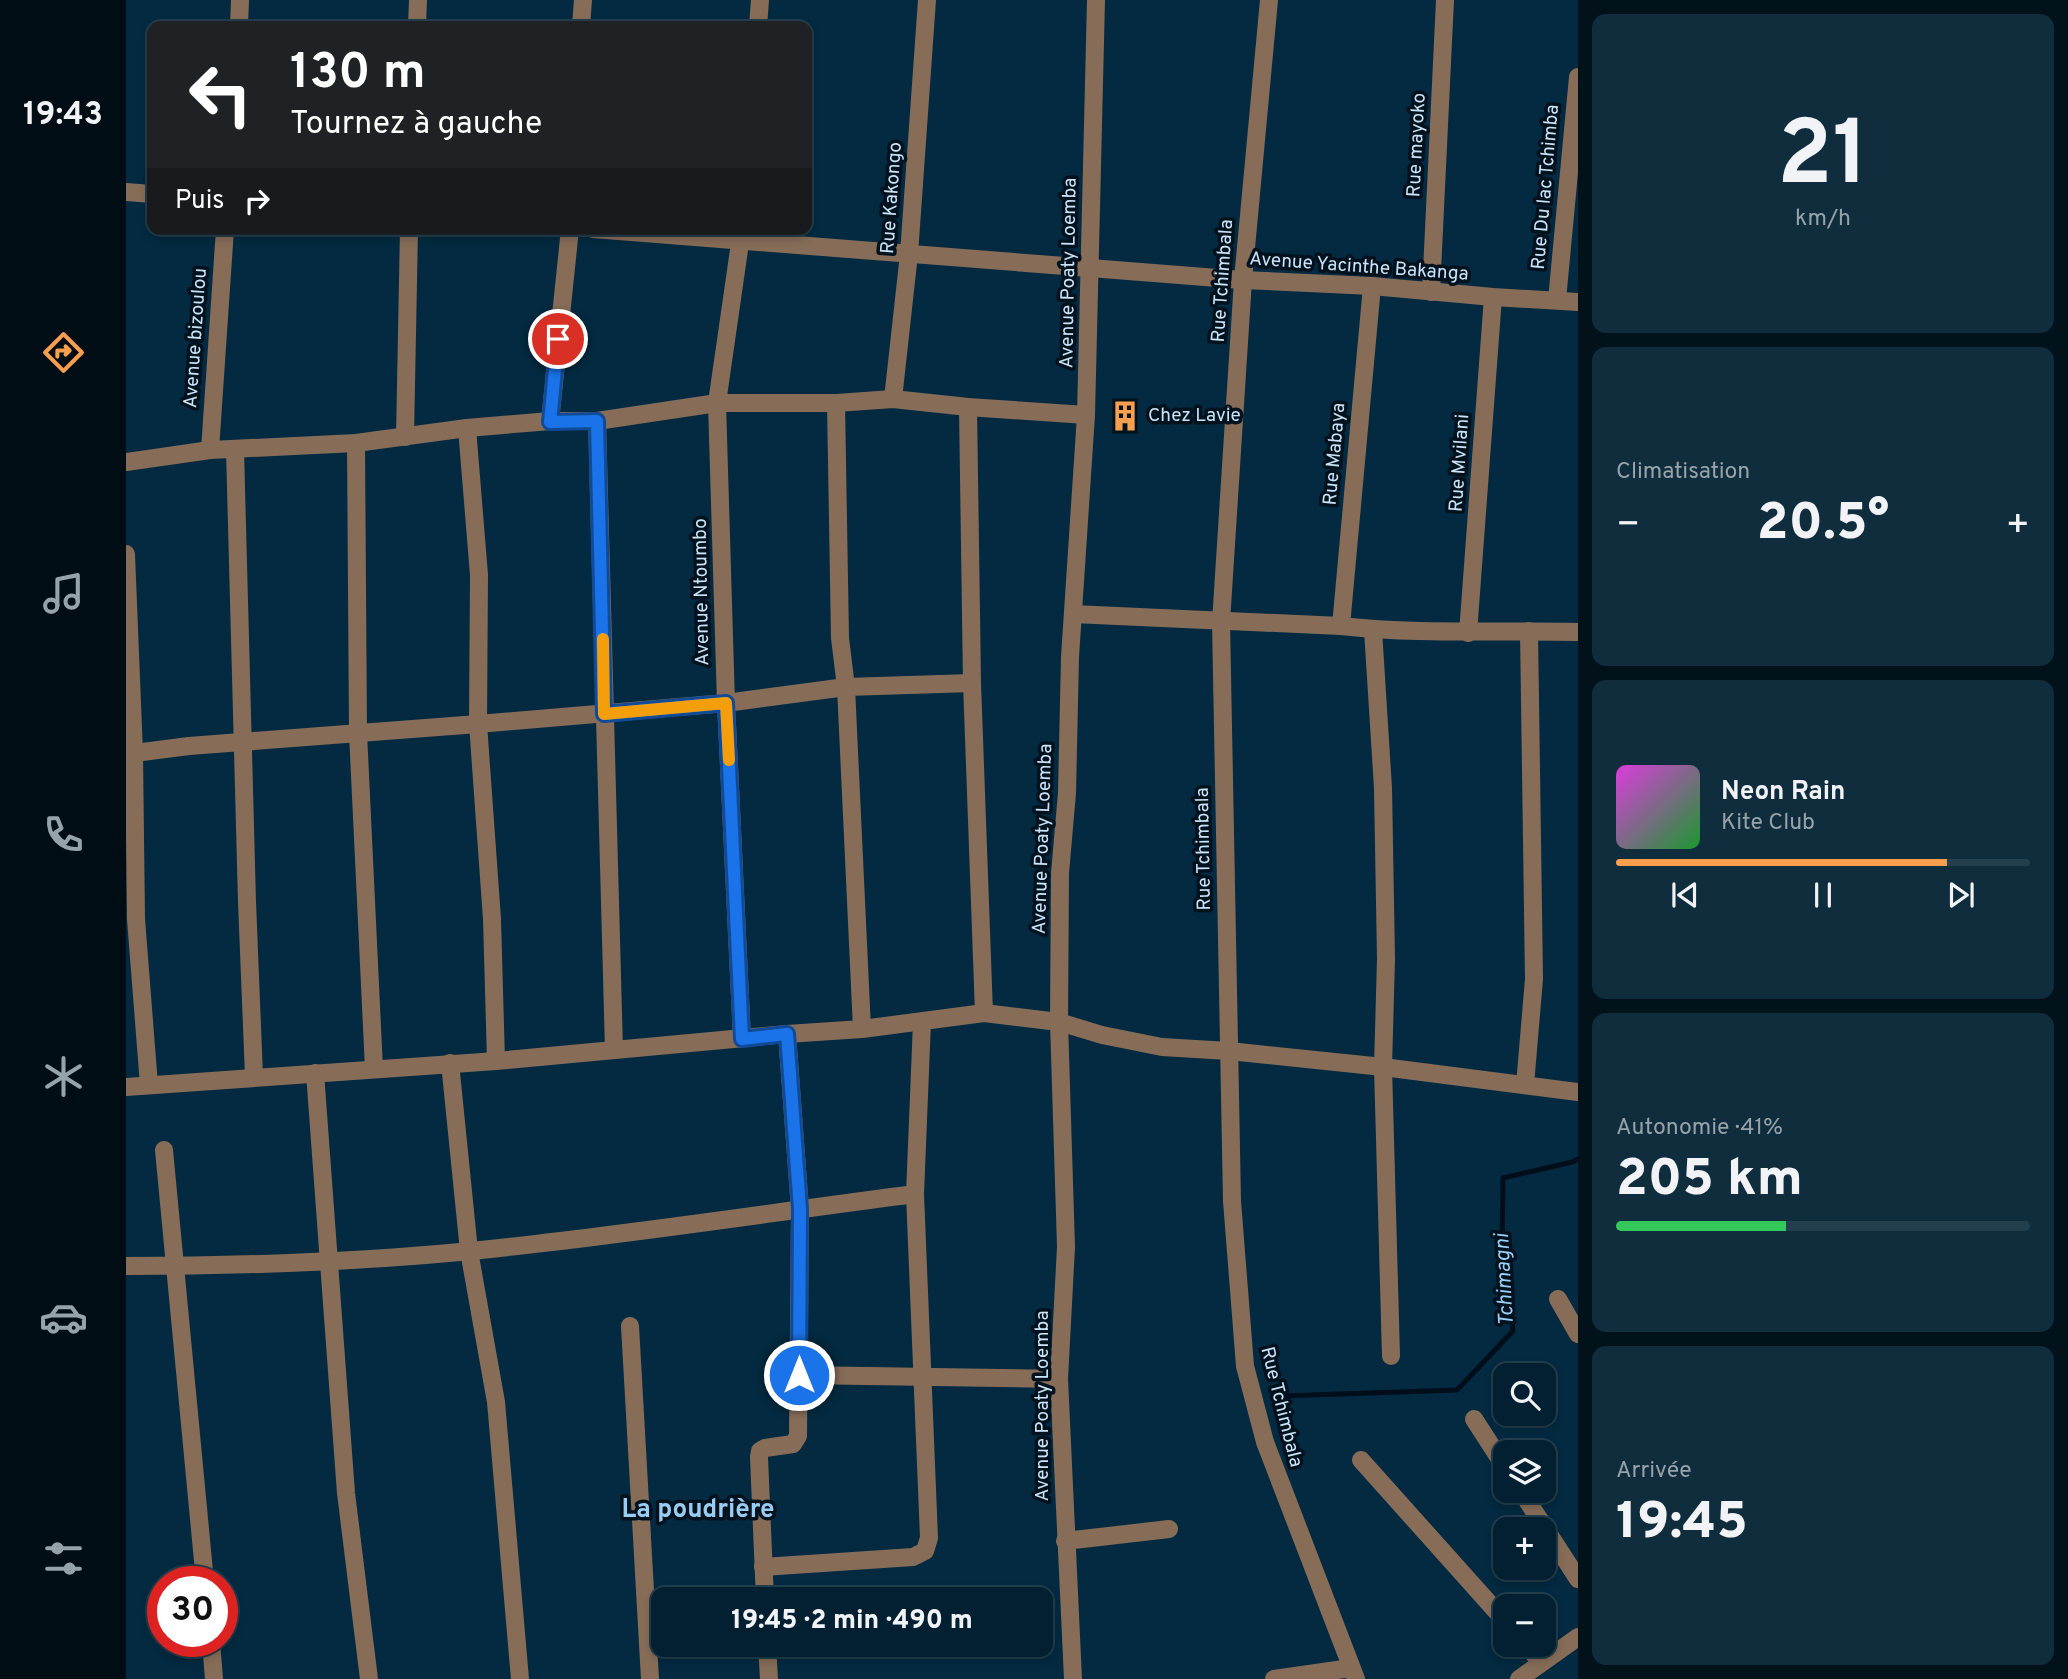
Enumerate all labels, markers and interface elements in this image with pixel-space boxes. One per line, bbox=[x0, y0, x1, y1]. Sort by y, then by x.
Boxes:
text: 130 m bbox=[290, 44, 426, 106]
icon: left bbox=[175, 49, 266, 140]
street label: Rue mayoko bbox=[1402, 92, 1432, 198]
text: 19:43 bbox=[23, 96, 103, 136]
text: 21 bbox=[1777, 102, 1869, 217]
street label: Rue Du lac Tchimba bbox=[1527, 103, 1565, 271]
text: Tournez à gauche bbox=[290, 105, 542, 145]
street label: Rue Kakongo bbox=[876, 141, 908, 255]
street label: Avenue Poaty Loemba bbox=[1055, 177, 1083, 369]
icon: right bbox=[238, 182, 276, 220]
text: Puis bbox=[175, 185, 224, 218]
text: km/h bbox=[1795, 205, 1851, 234]
street label: Rue Tchimbala bbox=[1207, 219, 1239, 343]
street label: Avenue Yacinthe Bakanga bbox=[1249, 247, 1469, 287]
street label: Avenue bizoulou bbox=[179, 267, 213, 409]
pin bbox=[528, 309, 588, 369]
icon: arrive bbox=[539, 320, 577, 358]
icon: directions bbox=[39, 328, 88, 377]
building icon: Chez Lavie bbox=[1108, 399, 1142, 433]
street label: Rue Mabaya bbox=[1319, 402, 1351, 506]
place label: Chez Lavie bbox=[1148, 404, 1241, 428]
street label: Rue Mvilani bbox=[1445, 413, 1475, 513]
text: Climatisation bbox=[1616, 458, 1750, 487]
text: 20.5° bbox=[1757, 492, 1889, 558]
text: − bbox=[1616, 502, 1641, 551]
text: + bbox=[2005, 502, 2030, 551]
street label: Avenue Ntoumbo bbox=[689, 518, 715, 666]
icon: music bbox=[39, 569, 88, 618]
street label: Avenue Poaty Loemba bbox=[1028, 743, 1058, 935]
text: Neon Rain bbox=[1721, 776, 1846, 809]
street label: Rue Tchimbala bbox=[1191, 787, 1217, 911]
text: Kite Club bbox=[1721, 809, 1815, 838]
icon: phone bbox=[39, 810, 88, 859]
icon: previous bbox=[1666, 876, 1704, 914]
icon: pause bbox=[1804, 876, 1842, 914]
icon: next bbox=[1942, 876, 1980, 914]
icon: climate bbox=[39, 1052, 88, 1101]
text: Autonomie · 41% bbox=[1616, 1114, 1783, 1143]
text: 205 km bbox=[1616, 1148, 1803, 1214]
water label: Tchimagni bbox=[1489, 1231, 1521, 1327]
icon: car bbox=[39, 1293, 88, 1342]
street label: Avenue Poaty Loemba bbox=[1031, 1311, 1055, 1501]
position arrow bbox=[762, 1338, 836, 1412]
street label: Rue Tchimbala bbox=[1254, 1344, 1308, 1470]
map controls bbox=[1493, 1363, 1556, 1657]
button: search bbox=[1493, 1363, 1556, 1426]
button: layers bbox=[1493, 1440, 1556, 1503]
text: Arrivée bbox=[1616, 1457, 1692, 1486]
text: 19:45 bbox=[1616, 1491, 1748, 1557]
district label: La poudrière bbox=[622, 1494, 774, 1527]
button: + bbox=[1493, 1517, 1556, 1580]
icon: filters bbox=[39, 1534, 88, 1583]
speed limit sign: 30 bbox=[147, 1566, 238, 1657]
button: − bbox=[1493, 1594, 1556, 1657]
text: 19:45 · 2 min · 490 m bbox=[731, 1605, 973, 1638]

